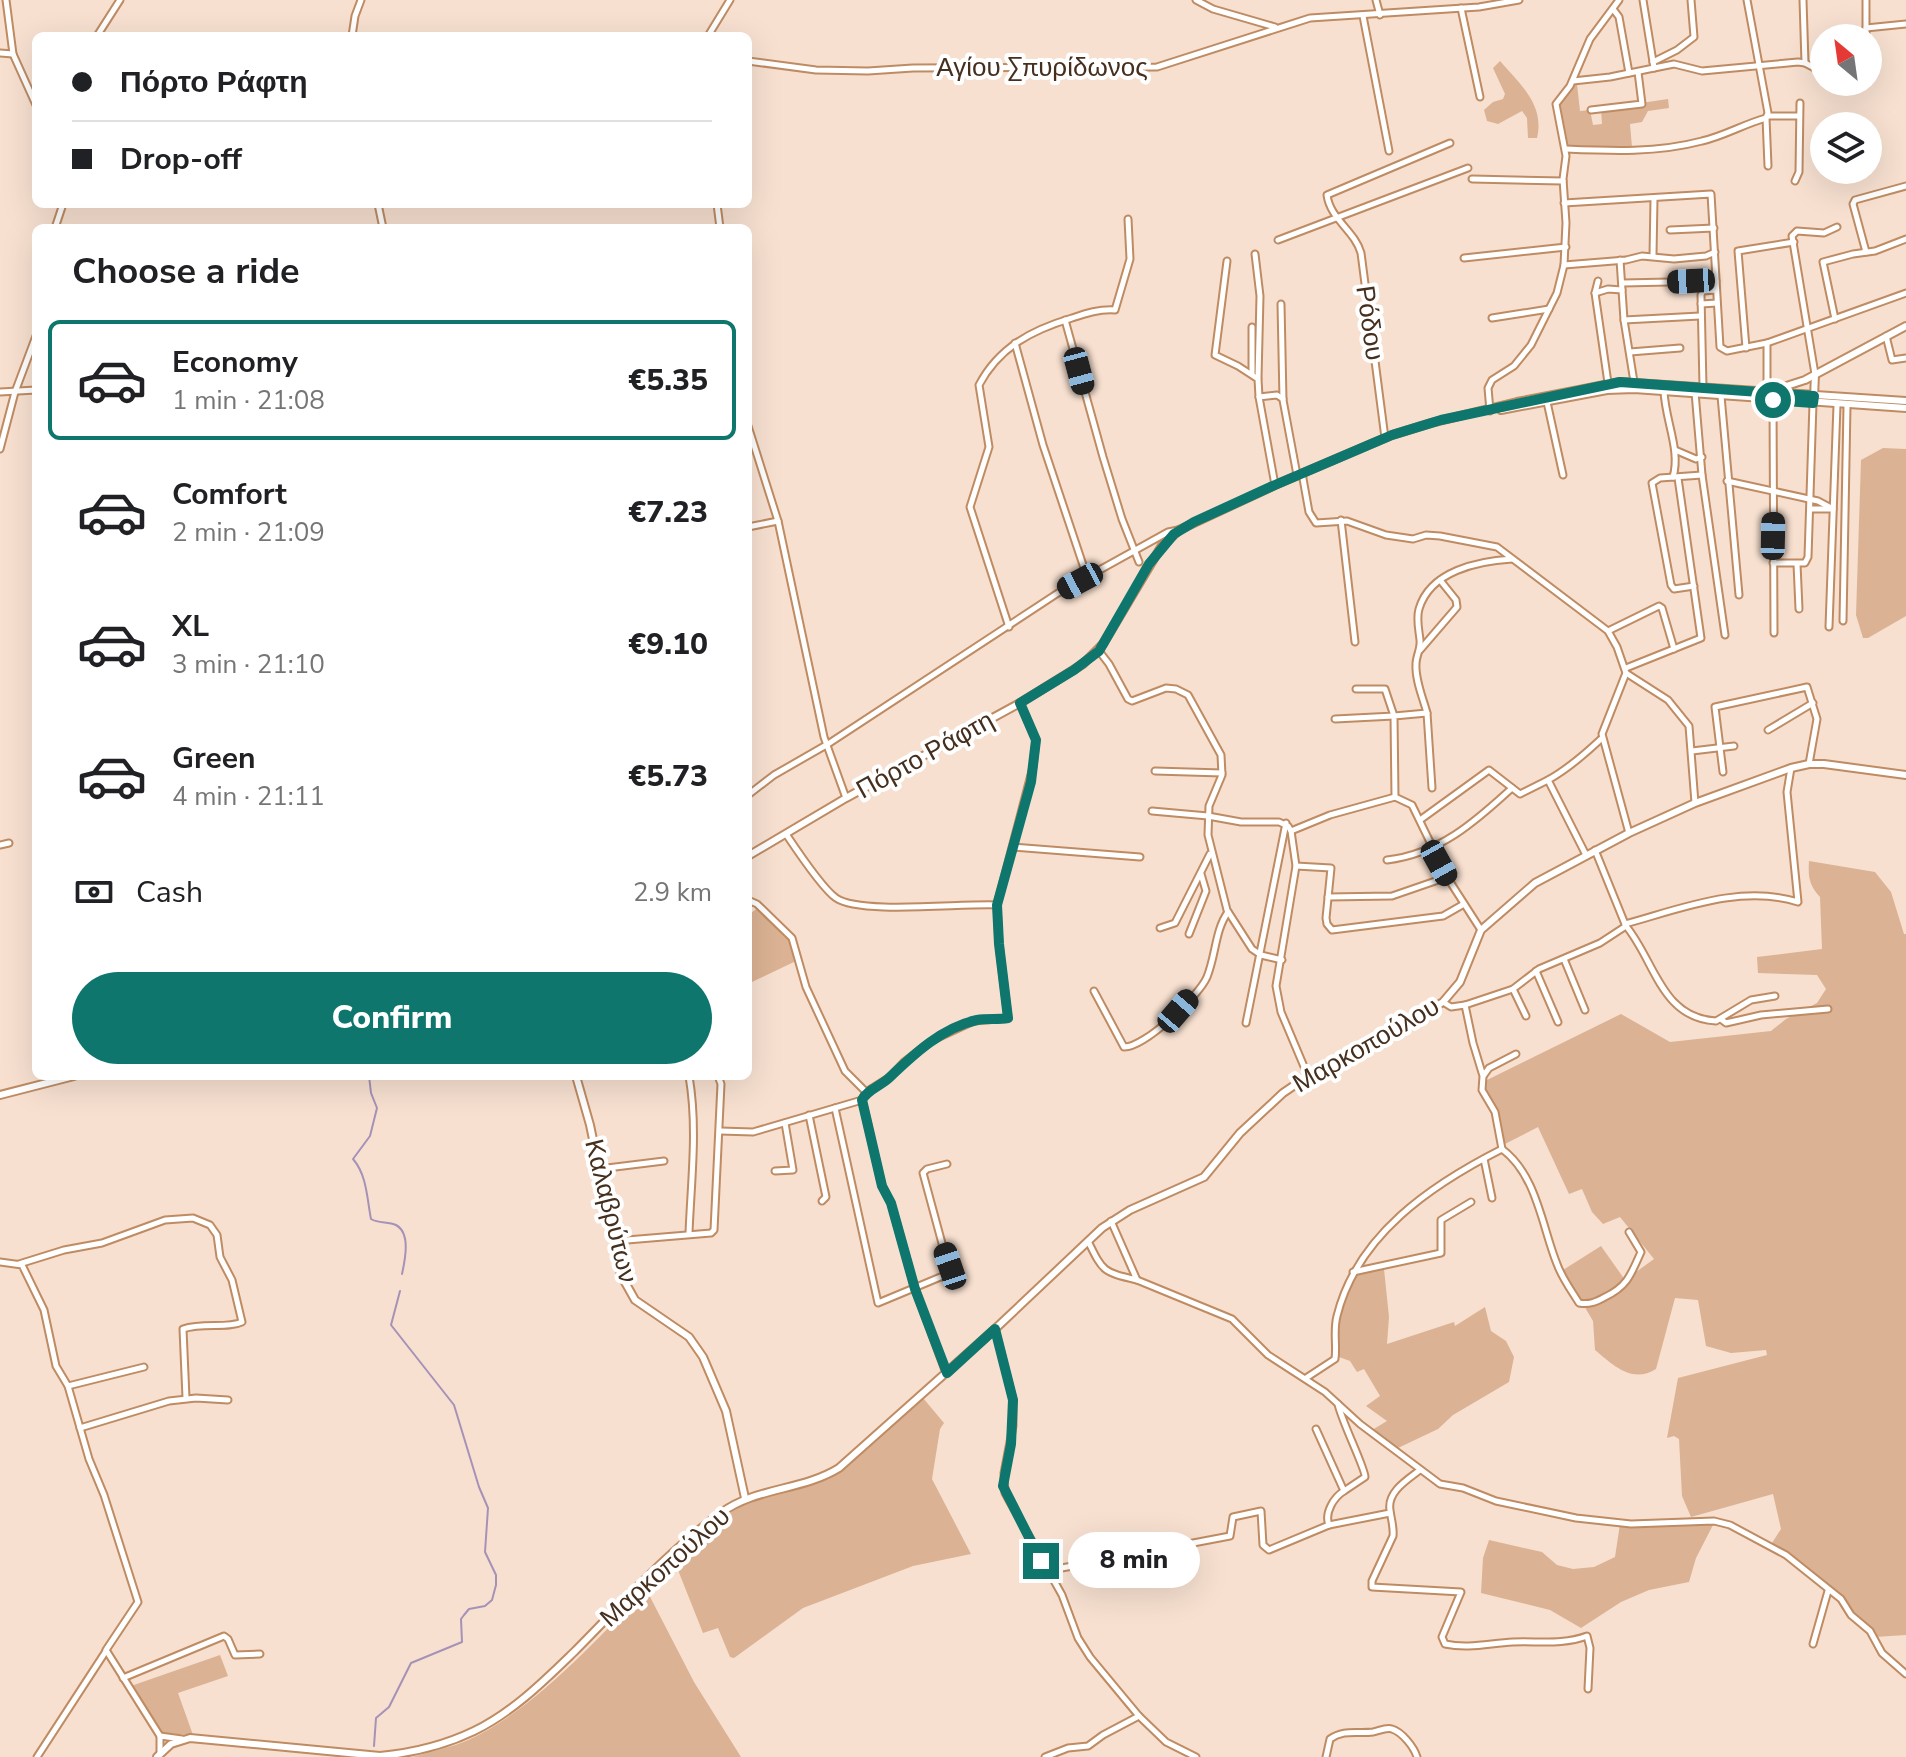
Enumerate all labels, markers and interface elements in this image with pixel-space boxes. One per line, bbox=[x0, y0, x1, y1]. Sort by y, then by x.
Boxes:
north arrow bbox=[1810, 24, 1882, 96]
map controls bbox=[1810, 24, 1882, 184]
street label: Αγίου Σπυρίδωνος bbox=[936, 50, 1148, 85]
text: Πόρτο Ράφτη bbox=[120, 62, 308, 103]
button: layers bbox=[1810, 112, 1882, 184]
text: Drop-off bbox=[120, 139, 242, 180]
text: Choose a ride bbox=[72, 247, 300, 296]
car bbox=[1666, 268, 1716, 294]
street label: Ρόδου bbox=[1347, 283, 1393, 363]
text: Economy bbox=[172, 342, 298, 383]
icon: car bbox=[76, 344, 148, 416]
car bbox=[1061, 345, 1097, 397]
text: €5.35 bbox=[628, 360, 708, 401]
route start bbox=[1755, 382, 1791, 418]
text: 1 min · 21:08 bbox=[172, 383, 325, 418]
text: Comfort bbox=[172, 474, 287, 515]
icon: car bbox=[76, 476, 148, 548]
text: €7.23 bbox=[628, 492, 708, 533]
car bbox=[1761, 512, 1785, 560]
text: 2 min · 21:09 bbox=[172, 515, 325, 550]
car bbox=[1053, 559, 1107, 603]
text: XL bbox=[172, 606, 209, 647]
icon: car bbox=[76, 608, 148, 680]
text: €9.10 bbox=[628, 624, 708, 665]
text: 3 min · 21:10 bbox=[172, 647, 325, 682]
street label: Πόρτο Ράφτη bbox=[850, 703, 1000, 807]
text: Green bbox=[172, 738, 256, 779]
icon: car bbox=[76, 740, 148, 812]
text: €5.73 bbox=[628, 756, 708, 797]
text: 4 min · 21:11 bbox=[172, 779, 325, 814]
car bbox=[1417, 836, 1461, 890]
icon: cash bbox=[72, 870, 116, 914]
text: Cash bbox=[136, 872, 203, 913]
text: 2.9 km bbox=[633, 875, 712, 910]
button: Confirm bbox=[72, 972, 712, 1064]
car bbox=[1153, 985, 1203, 1037]
street label: Μαρκοπούλου bbox=[1286, 989, 1446, 1101]
street label: Καλαβρύτων bbox=[576, 1136, 646, 1286]
car bbox=[931, 1239, 969, 1293]
street label: Μαρκοπούλου bbox=[592, 1499, 738, 1635]
callout: 8 min bbox=[1069, 1533, 1201, 1589]
text: 8 min bbox=[1100, 1542, 1168, 1577]
route end bbox=[1023, 1543, 1059, 1579]

